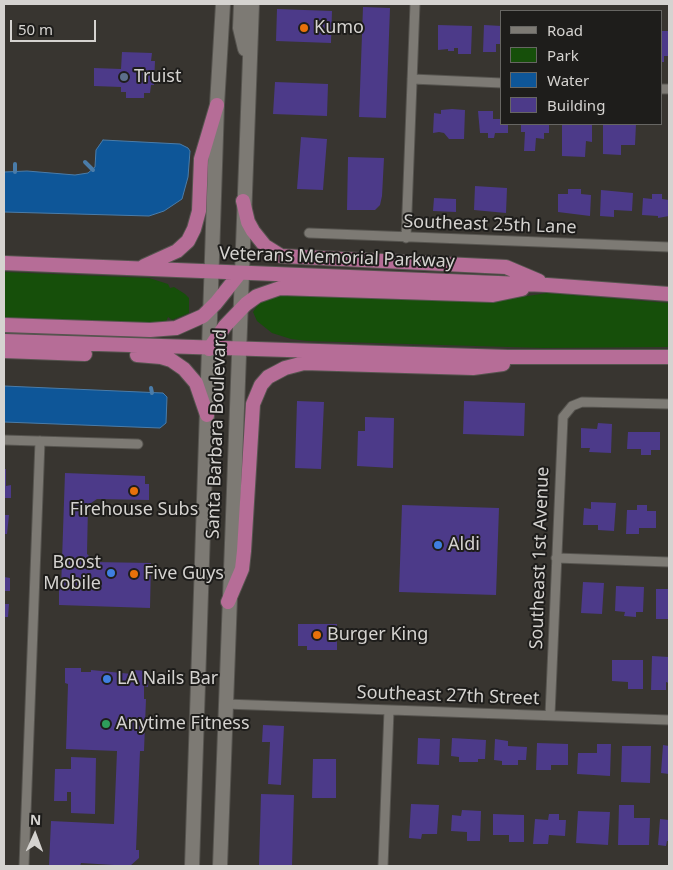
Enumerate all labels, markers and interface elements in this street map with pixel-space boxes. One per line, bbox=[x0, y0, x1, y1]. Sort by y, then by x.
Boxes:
scale bar bbox=[12, 10, 99, 42]
legend bbox=[500, 10, 663, 125]
place label: Kumo bbox=[314, 17, 364, 39]
text: 50 m bbox=[18, 19, 53, 39]
text: Road bbox=[547, 20, 583, 40]
marker: Kumo bbox=[298, 22, 310, 34]
text: Park bbox=[547, 45, 579, 65]
place label: Truist bbox=[134, 66, 181, 88]
text: Water bbox=[547, 70, 589, 90]
marker: Truist bbox=[118, 71, 130, 83]
text: Building bbox=[547, 95, 605, 115]
street label: Southeast 25th Lane bbox=[403, 211, 577, 239]
street label: Veterans Memorial Parkway bbox=[219, 243, 455, 273]
street label: Santa Barbara Boulevard bbox=[203, 329, 231, 539]
street label: Southeast 1st Avenue bbox=[526, 466, 554, 650]
marker: Firehouse Subs bbox=[128, 485, 140, 497]
place label: Firehouse Subs bbox=[70, 499, 198, 521]
place label: Aldi bbox=[448, 534, 480, 556]
marker: Aldi bbox=[432, 539, 444, 551]
place label: Boost Mobile bbox=[43, 552, 101, 594]
place label: Five Guys bbox=[144, 563, 224, 585]
marker: Boost Mobile bbox=[105, 567, 117, 579]
marker: Five Guys bbox=[128, 568, 140, 580]
place label: Burger King bbox=[327, 624, 428, 646]
marker: Burger King bbox=[311, 629, 323, 641]
place label: LA Nails Bar bbox=[117, 668, 218, 690]
marker: LA Nails Bar bbox=[101, 673, 113, 685]
street label: Southeast 27th Street bbox=[356, 682, 540, 710]
place label: Anytime Fitness bbox=[116, 713, 250, 735]
marker: Anytime Fitness bbox=[100, 718, 112, 730]
north arrow bbox=[10, 810, 60, 860]
text: N bbox=[30, 810, 42, 829]

